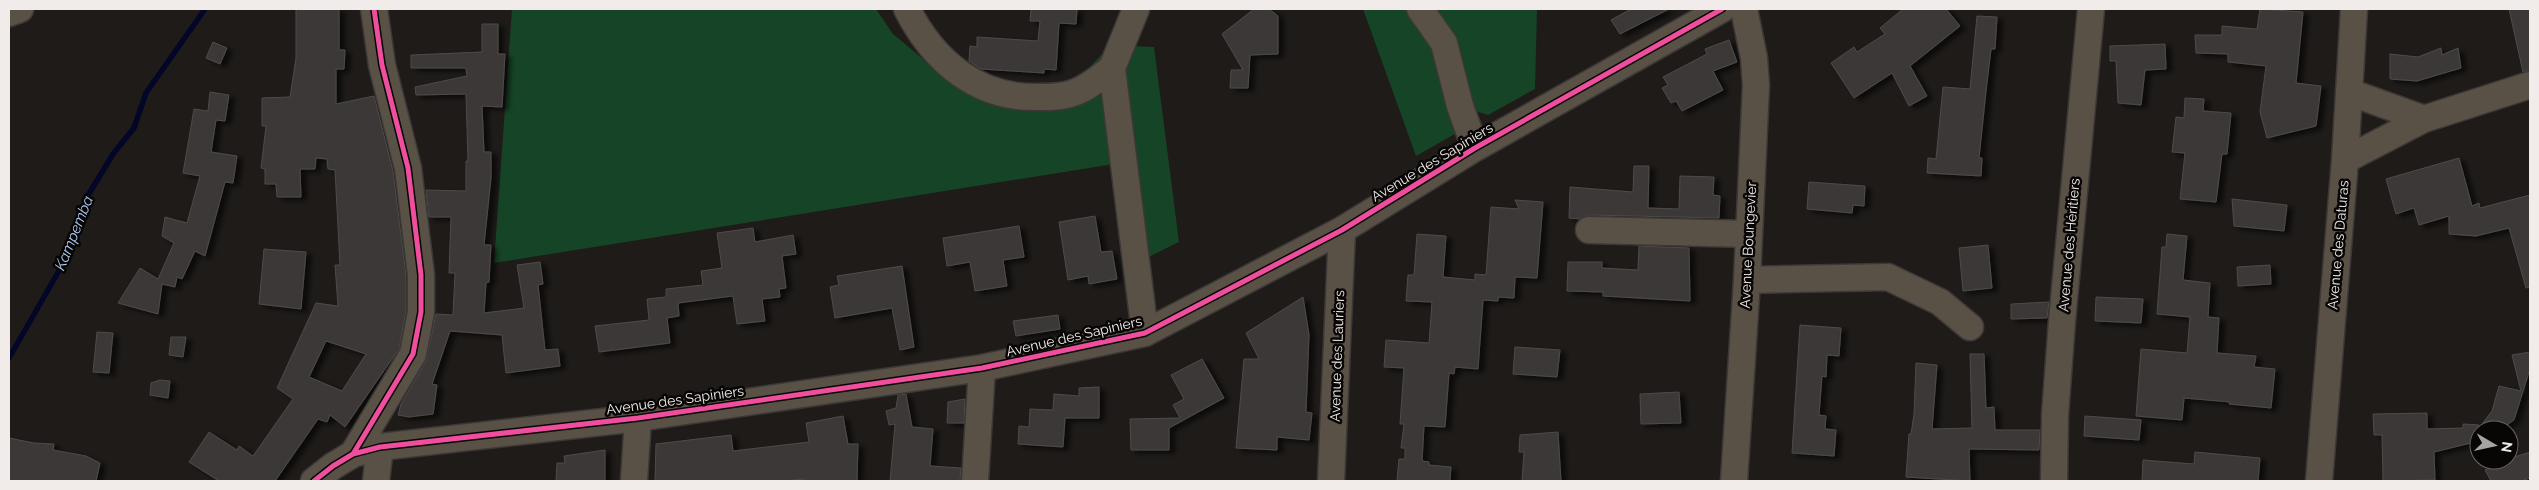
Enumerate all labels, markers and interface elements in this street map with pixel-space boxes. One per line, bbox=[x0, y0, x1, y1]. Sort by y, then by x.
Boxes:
street label: Avenue des Sapiniers bbox=[1368, 119, 1496, 205]
street label: Avenue des Héritiers bbox=[2055, 177, 2083, 312]
street label: Avenue des Daturas bbox=[2324, 179, 2352, 310]
street label: Avenue Boungevier bbox=[1737, 181, 1759, 309]
water label: Kampemba bbox=[51, 193, 97, 273]
street label: Avenue des Lauriers bbox=[1327, 290, 1347, 422]
street label: Avenue des Sapiniers bbox=[1005, 313, 1144, 359]
street label: Avenue des Sapiniers bbox=[605, 382, 745, 418]
north arrow bbox=[2469, 420, 2519, 470]
text: N bbox=[2498, 441, 2516, 454]

